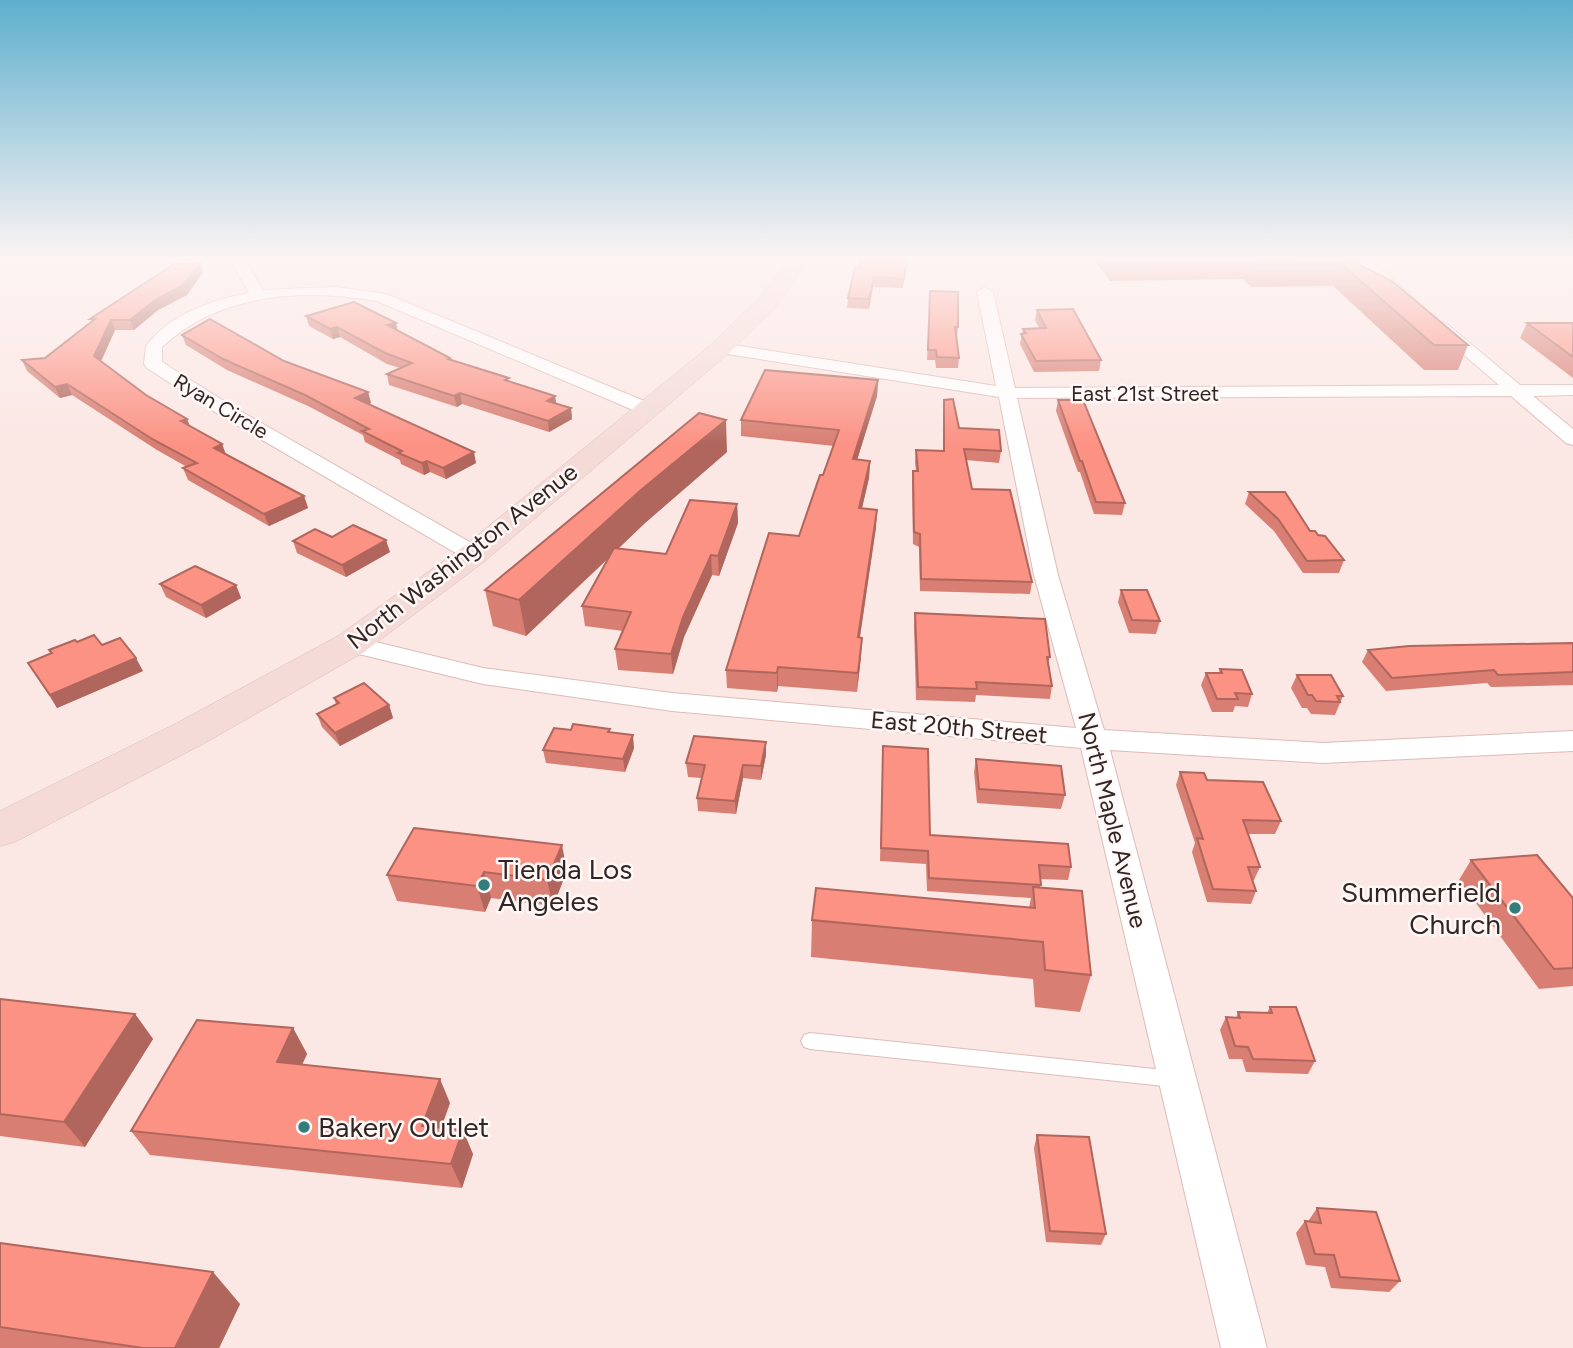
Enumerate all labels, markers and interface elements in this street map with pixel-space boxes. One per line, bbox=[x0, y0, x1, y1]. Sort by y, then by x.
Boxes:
street label: Ryan Circle bbox=[169, 368, 273, 444]
street label: East 21st Street bbox=[1071, 381, 1219, 406]
street label: North Washington Avenue bbox=[341, 457, 583, 655]
street label: East 20th Street bbox=[870, 705, 1048, 749]
street label: North Maple Avenue bbox=[1072, 709, 1154, 931]
place label: Tienda Los Angeles bbox=[498, 852, 632, 918]
place label: Summerfield Church bbox=[1341, 875, 1501, 941]
marker: Tienda Los Angeles bbox=[476, 877, 492, 893]
marker: Summerfield Church bbox=[1507, 900, 1523, 916]
place label: Bakery Outlet bbox=[318, 1110, 489, 1144]
marker: Bakery Outlet bbox=[296, 1119, 312, 1135]

